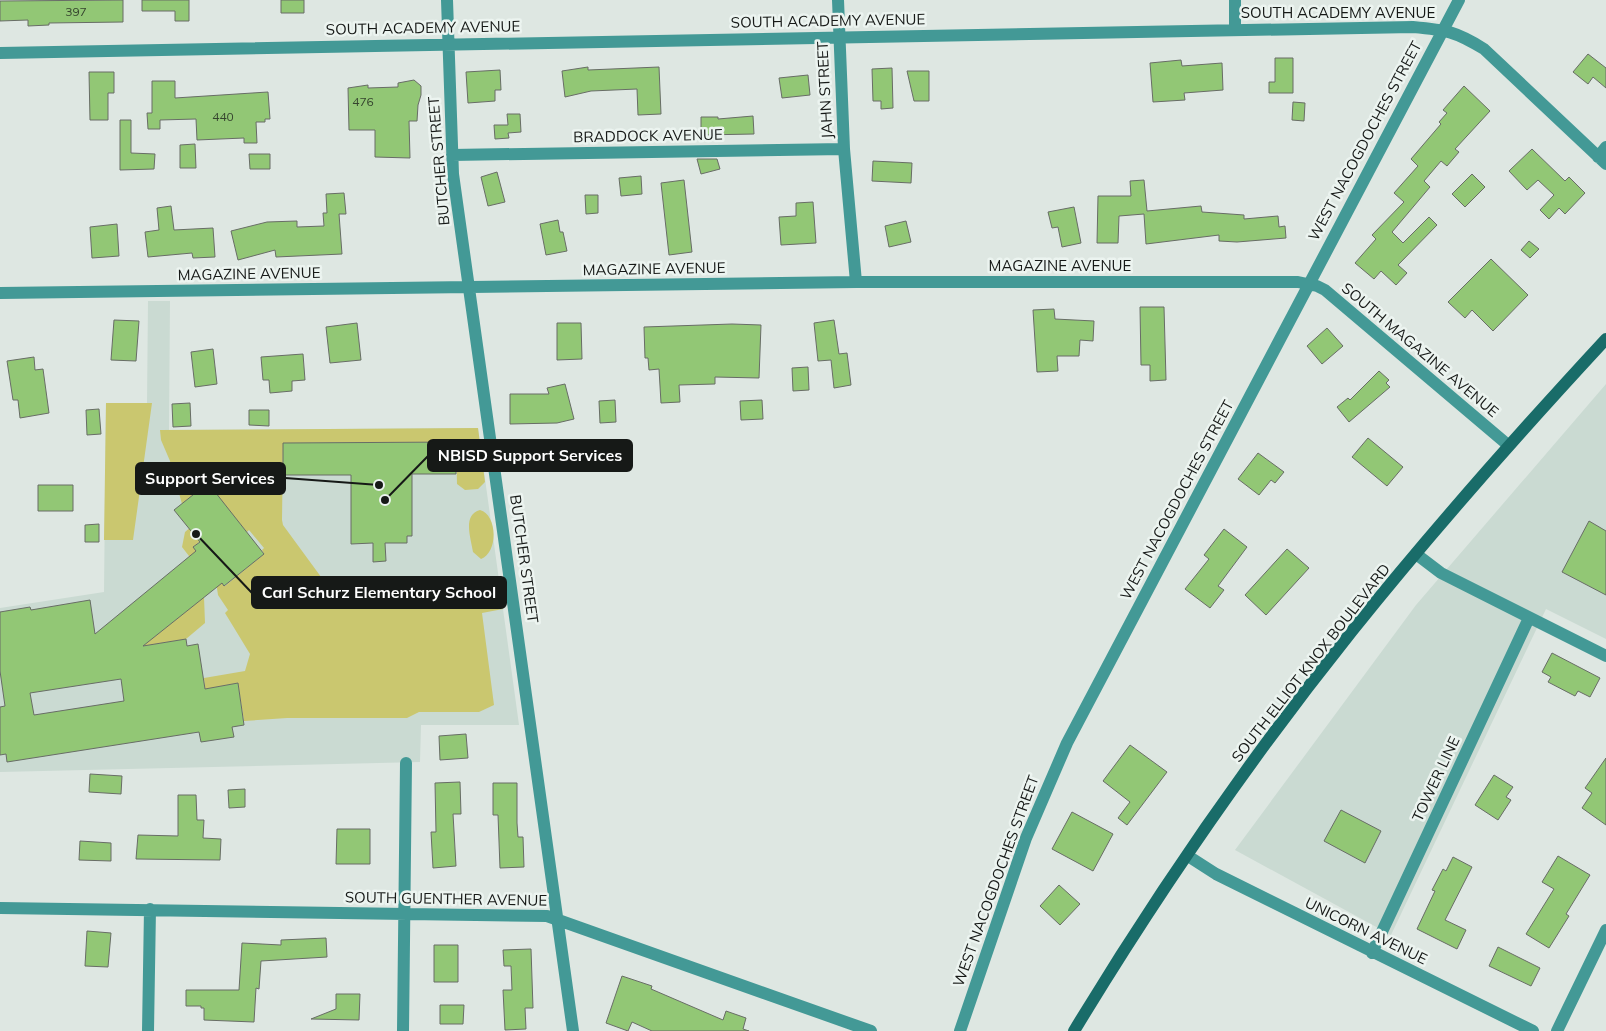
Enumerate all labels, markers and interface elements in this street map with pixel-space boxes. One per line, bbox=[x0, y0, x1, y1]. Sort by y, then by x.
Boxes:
street label: SOUTH ACADEMY AVENUE bbox=[1241, 3, 1435, 22]
house number: 397 bbox=[65, 4, 87, 19]
street label: SOUTH ACADEMY AVENUE bbox=[731, 9, 926, 32]
street label: SOUTH ACADEMY AVENUE bbox=[326, 16, 521, 39]
street label: WEST NACOGDOCHES STREET bbox=[1304, 38, 1425, 244]
street label: JAHN STREET bbox=[812, 41, 837, 139]
house number: 476 bbox=[352, 94, 374, 109]
street label: BUTCHER STREET bbox=[423, 96, 454, 226]
house number: 440 bbox=[212, 109, 234, 124]
street label: BRADDOCK AVENUE bbox=[573, 125, 723, 146]
street label: MAGAZINE AVENUE bbox=[989, 256, 1132, 275]
street label: MAGAZINE AVENUE bbox=[582, 258, 726, 279]
street label: MAGAZINE AVENUE bbox=[177, 263, 321, 284]
street label: SOUTH MAGAZINE AVENUE bbox=[1338, 278, 1503, 421]
street label: WEST NACOGDOCHES STREET bbox=[1116, 397, 1237, 603]
callout: NBISD Support Services bbox=[428, 440, 632, 471]
text: NBISD Support Services bbox=[438, 445, 622, 465]
callout: Support Services bbox=[136, 463, 285, 494]
text: Support Services bbox=[145, 468, 275, 488]
street label: BUTCHER STREET bbox=[506, 493, 543, 624]
street label: SOUTH ELLIOT KNOX BOULEVARD bbox=[1227, 560, 1394, 766]
callout: Carl Schurz Elementary School bbox=[252, 577, 506, 608]
text: Carl Schurz Elementary School bbox=[262, 582, 496, 602]
street label: TOWER LINE bbox=[1408, 733, 1464, 824]
street label: WEST NACOGDOCHES STREET bbox=[948, 773, 1043, 989]
street label: SOUTH GUENTHER AVENUE bbox=[345, 887, 548, 910]
street label: UNICORN AVENUE bbox=[1302, 893, 1431, 968]

